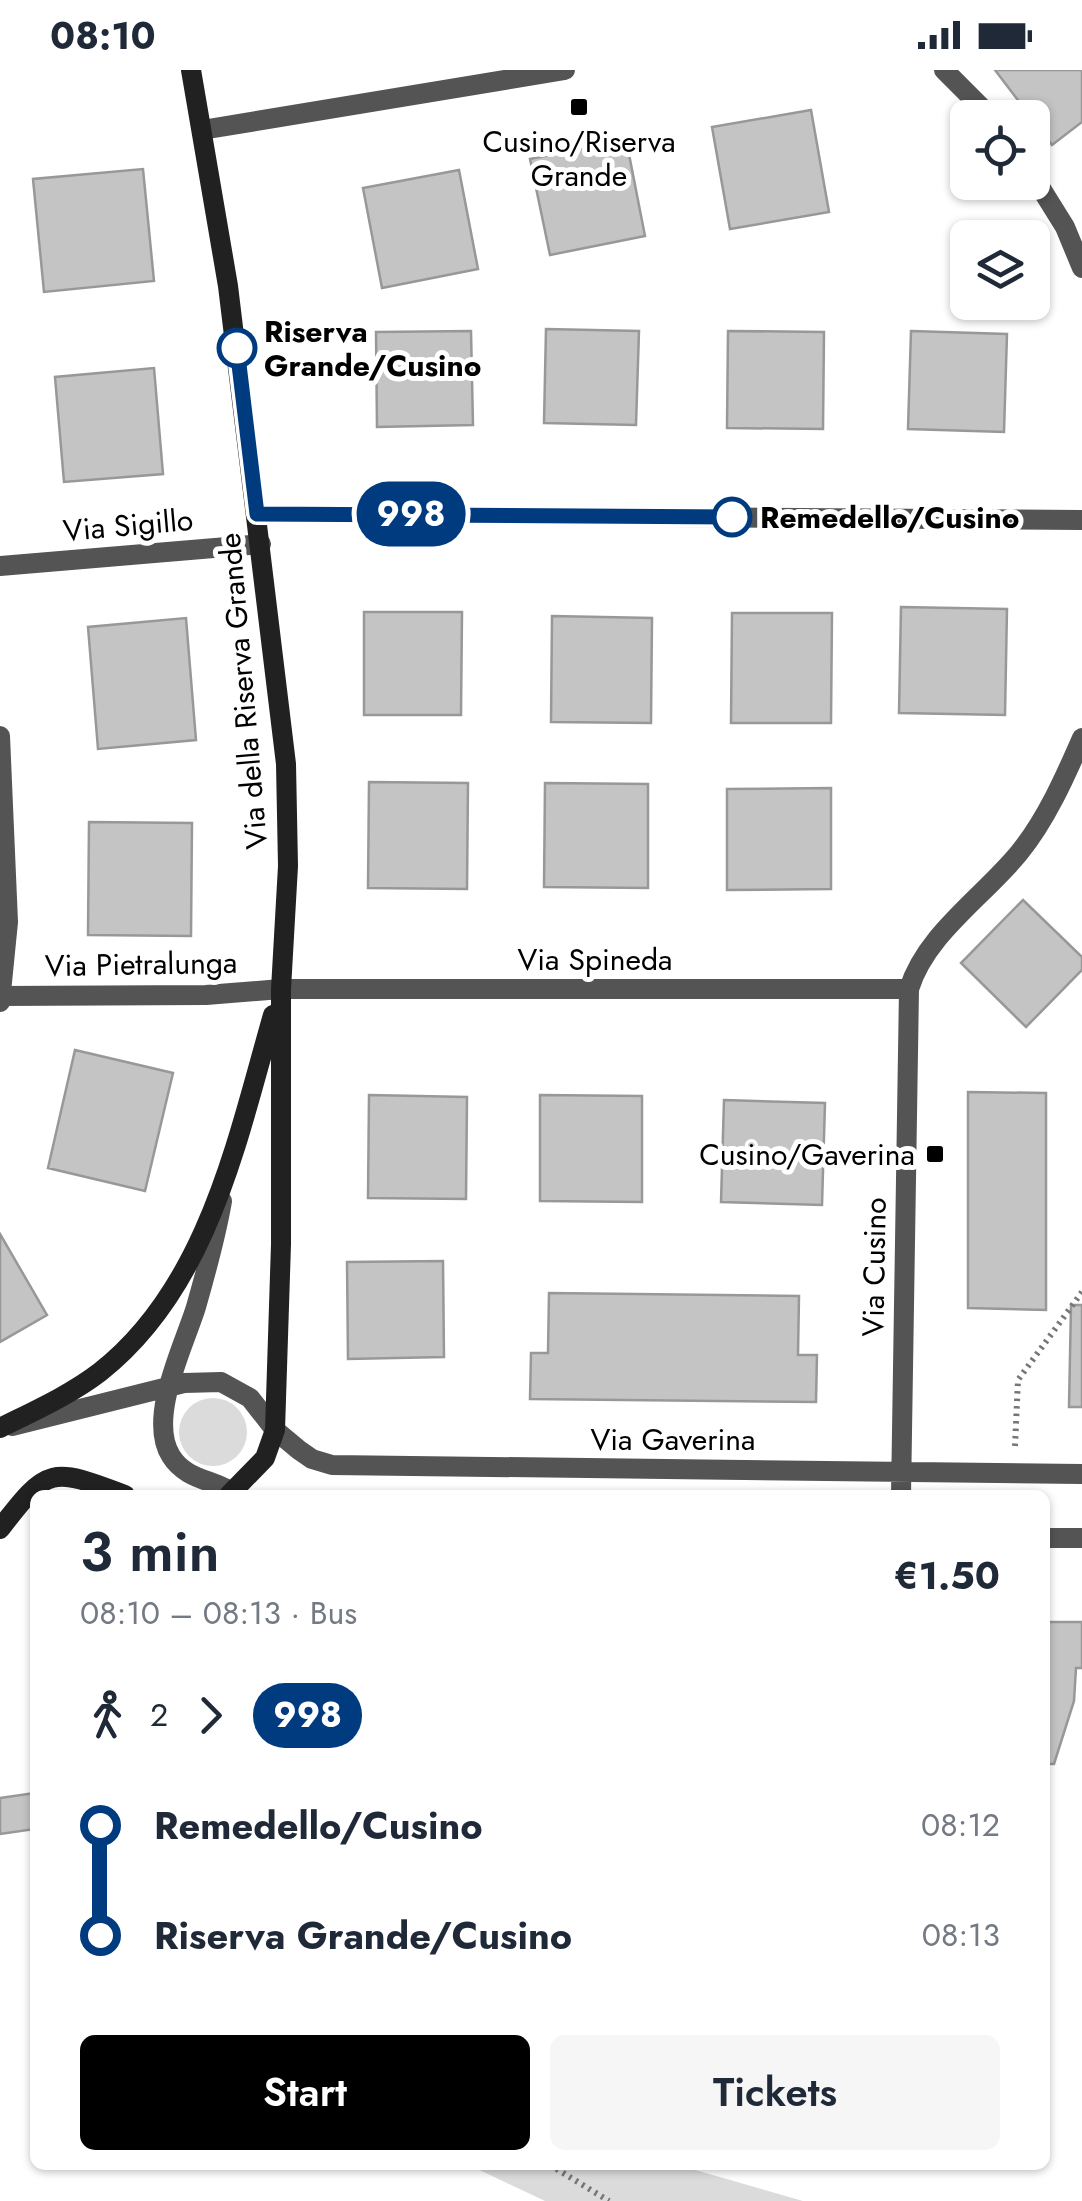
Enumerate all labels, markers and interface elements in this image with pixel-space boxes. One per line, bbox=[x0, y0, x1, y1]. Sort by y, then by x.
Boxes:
text: 08:10 bbox=[50, 8, 156, 63]
marker: Cusino/Riserva Grande bbox=[568, 96, 590, 118]
map controls bbox=[950, 100, 1050, 320]
button: locate bbox=[950, 100, 1050, 200]
place label: Cusino/Riserva Grande bbox=[482, 120, 676, 197]
button: layers bbox=[950, 220, 1050, 320]
place label: Riserva Grande/Cusino bbox=[264, 310, 481, 387]
marker: Riserva Grande/Cusino bbox=[218, 329, 256, 367]
line badge: 998 bbox=[354, 482, 468, 546]
text: 998 bbox=[377, 489, 445, 539]
place label: Remedello/Cusino bbox=[760, 496, 1019, 539]
street label: Via Sigillo bbox=[61, 498, 195, 552]
marker: Remedello/Cusino bbox=[713, 498, 751, 536]
street label: Via della Riserva Grande bbox=[208, 531, 278, 851]
street label: Via Spineda bbox=[517, 938, 673, 981]
street label: Via Pietralunga bbox=[44, 941, 238, 987]
place label: Cusino/Gaverina bbox=[699, 1133, 915, 1176]
marker: Cusino/Gaverina bbox=[924, 1143, 946, 1165]
street label: Via Cusino bbox=[851, 1197, 897, 1337]
street label: Via Gaverina bbox=[590, 1418, 756, 1461]
text: 3 min bbox=[80, 1512, 219, 1592]
text: €1.50 bbox=[894, 1548, 1000, 1603]
text: 08:10 – 08:13 · Bus bbox=[80, 1590, 357, 1636]
icon: walk bbox=[80, 1688, 135, 1743]
icon: forward bbox=[183, 1688, 238, 1743]
text: 998 bbox=[273, 1690, 342, 1740]
text: 2 bbox=[150, 1692, 168, 1738]
text: Remedello/Cusino bbox=[154, 1798, 483, 1853]
text: 08:12 bbox=[921, 1802, 1000, 1848]
text: Riserva Grande/Cusino bbox=[154, 1908, 572, 1963]
text: 08:13 bbox=[922, 1912, 1000, 1958]
button: Start bbox=[80, 2035, 530, 2150]
button: Tickets bbox=[550, 2035, 1000, 2150]

